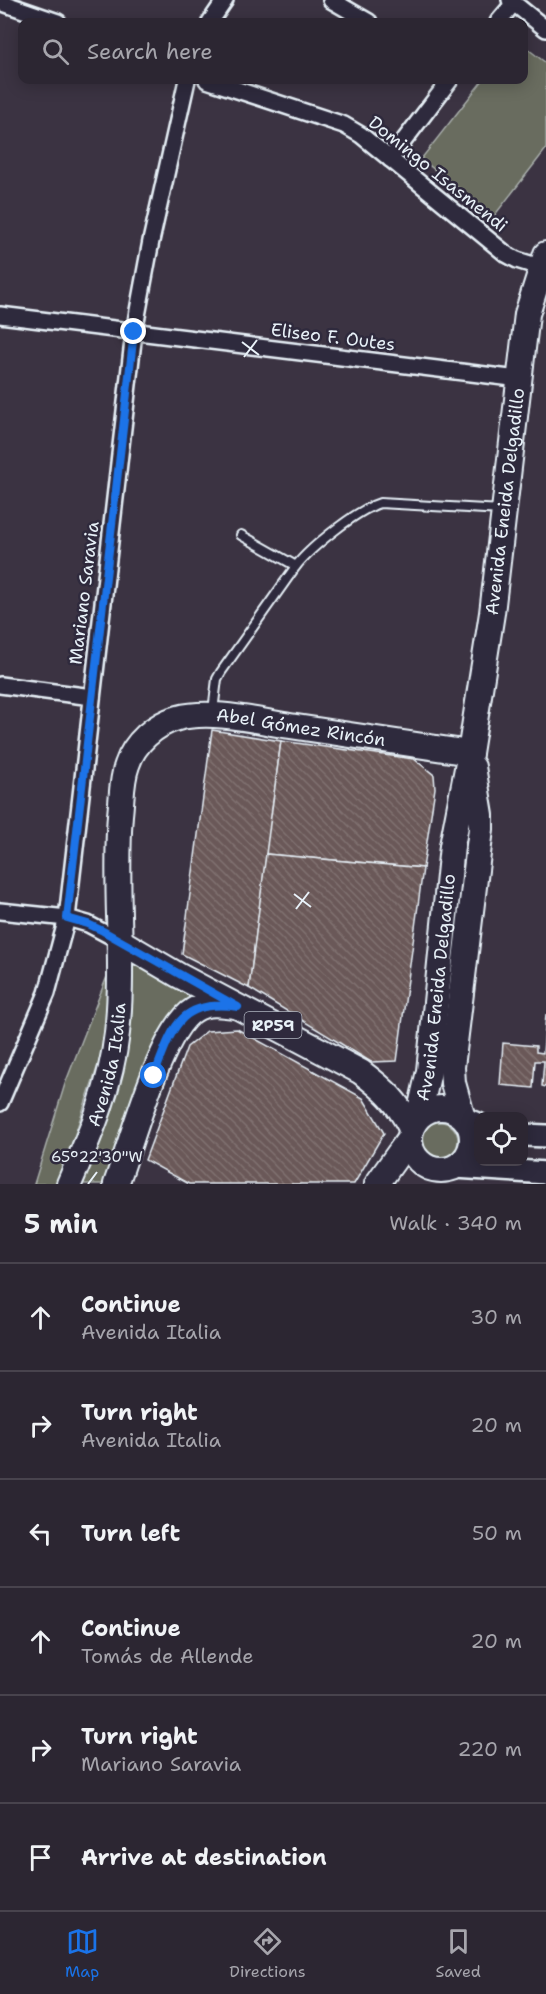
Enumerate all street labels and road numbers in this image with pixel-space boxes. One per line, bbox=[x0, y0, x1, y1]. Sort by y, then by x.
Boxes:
street label: Domingo Isasmendi bbox=[363, 110, 513, 238]
street label: Eliseo F. Outes bbox=[269, 317, 397, 357]
street label: Avenida Eneida Delgadillo bbox=[480, 387, 530, 616]
street label: Mariano Saravia bbox=[63, 520, 105, 666]
street label: Abel Gómez Rincón bbox=[215, 703, 387, 752]
street label: Avenida Eneida Delgadillo bbox=[411, 873, 461, 1103]
street label: Avenida Italia bbox=[82, 1002, 131, 1130]
road number: RP59 bbox=[244, 1012, 302, 1038]

